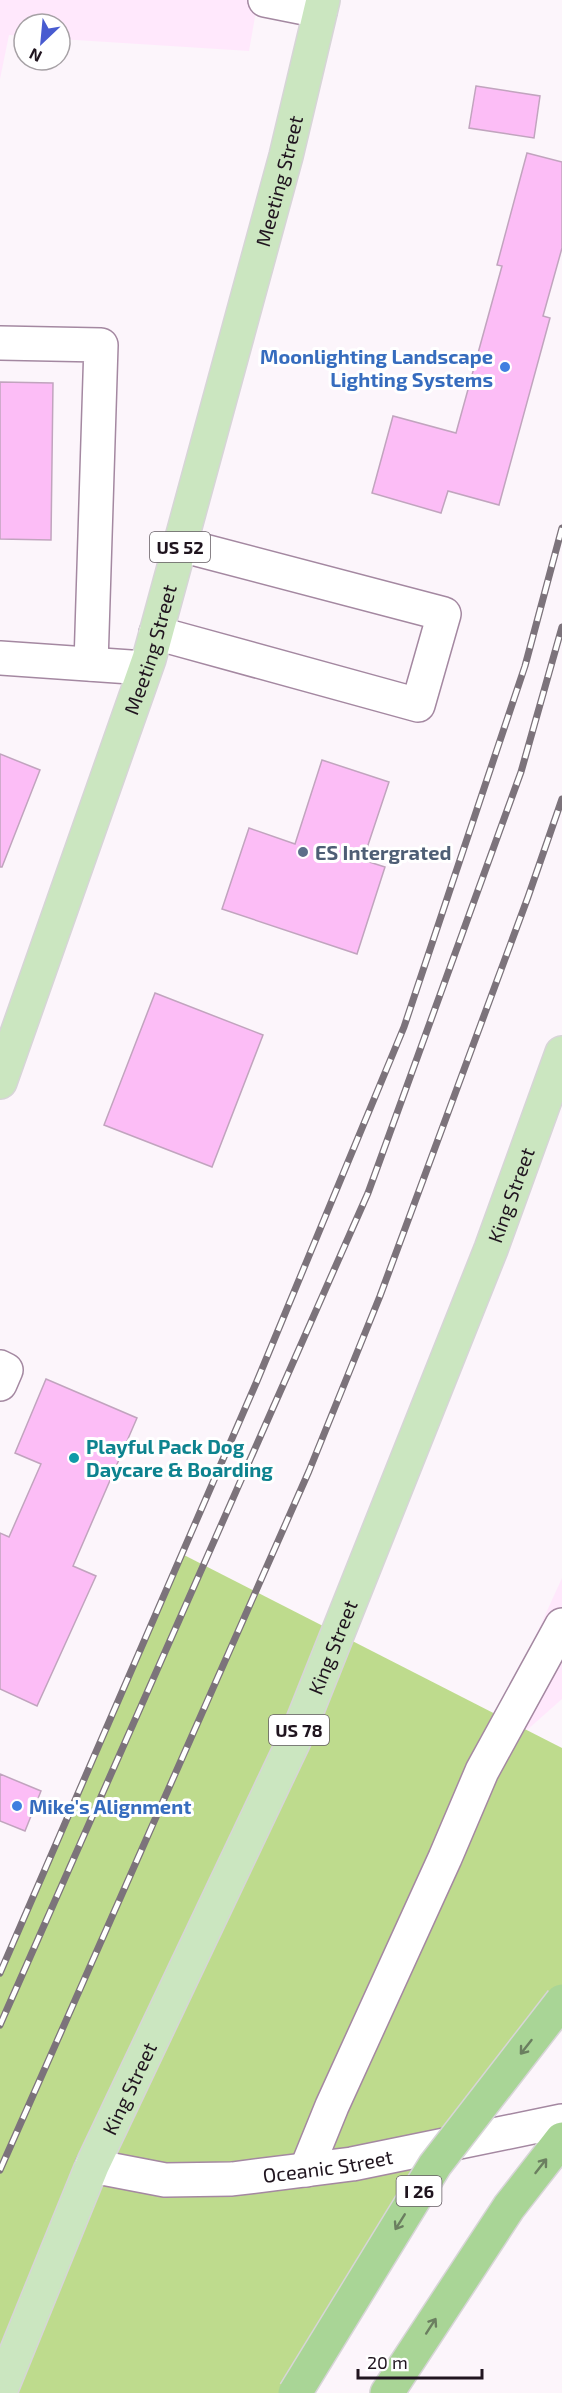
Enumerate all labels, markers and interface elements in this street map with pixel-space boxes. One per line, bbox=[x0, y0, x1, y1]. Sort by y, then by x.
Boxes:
north arrow bbox=[12, 12, 72, 72]
text: N bbox=[26, 45, 45, 67]
street label: Meeting Street bbox=[250, 113, 307, 249]
place label: Moonlighting Landscape Lighting Systems bbox=[260, 344, 493, 392]
marker: Moonlighting Landscape Lighting Systems bbox=[498, 360, 512, 374]
road number: US 52 bbox=[150, 532, 210, 562]
street label: Meeting Street bbox=[118, 581, 181, 717]
place label: ES Intergrated bbox=[315, 840, 451, 864]
marker: ES Intergrated bbox=[296, 845, 310, 859]
street label: King Street bbox=[482, 1144, 539, 1246]
place label: Playful Pack Dog Daycare & Boarding bbox=[86, 1434, 273, 1482]
marker: Playful Pack Dog Daycare & Boarding bbox=[67, 1451, 81, 1465]
street label: King Street bbox=[303, 1596, 362, 1698]
road number: US 78 bbox=[269, 1715, 329, 1745]
place label: Mike's Alignment bbox=[29, 1794, 191, 1818]
marker: Mike's Alignment bbox=[10, 1799, 24, 1813]
street label: King Street bbox=[97, 2038, 161, 2138]
one-way arrow bbox=[520, 2039, 533, 2055]
street label: Oceanic Street bbox=[261, 2144, 395, 2187]
one-way arrow bbox=[534, 2158, 547, 2174]
road number: I 26 bbox=[396, 2176, 442, 2206]
one-way arrow bbox=[394, 2213, 406, 2230]
one-way arrow bbox=[424, 2318, 437, 2335]
scale bar bbox=[358, 2342, 482, 2380]
text: 20 m bbox=[367, 2351, 408, 2373]

